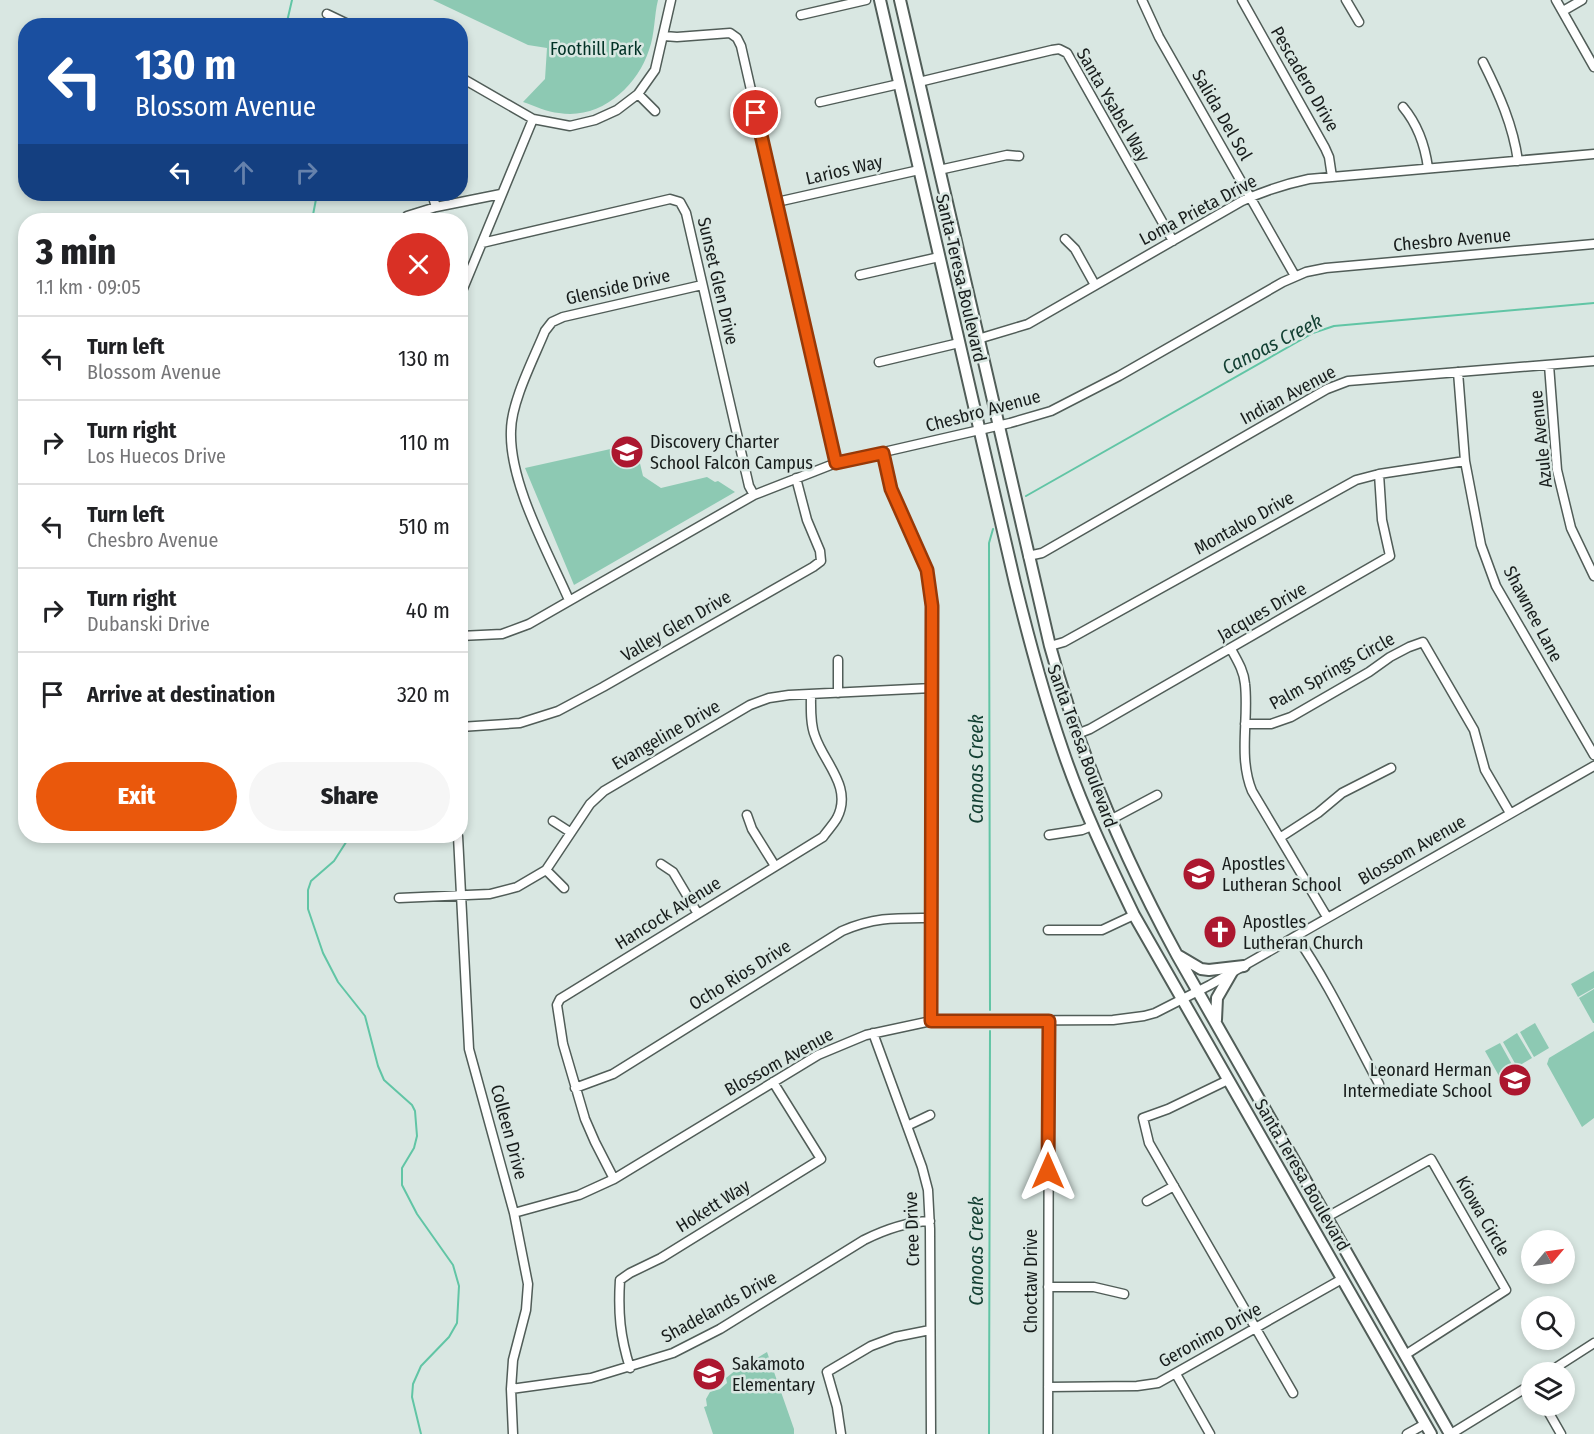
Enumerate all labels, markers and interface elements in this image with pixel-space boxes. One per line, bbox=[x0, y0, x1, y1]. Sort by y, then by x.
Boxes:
street label: Pescadero Drive bbox=[1266, 22, 1344, 136]
park label: Foothill Park bbox=[550, 38, 643, 60]
text: 130 m bbox=[135, 40, 236, 90]
icon: left bbox=[36, 42, 114, 120]
street label: Santa Ysabel Way bbox=[1072, 44, 1154, 166]
street label: Salida Del Sol bbox=[1187, 66, 1257, 164]
pin bbox=[730, 87, 781, 138]
text: Blossom Avenue bbox=[135, 91, 316, 123]
icon: arrive bbox=[739, 96, 772, 129]
street label: Larios Way bbox=[803, 150, 885, 190]
icon: left bbox=[164, 156, 197, 189]
icon: ahead bbox=[227, 156, 260, 189]
icon: right bbox=[290, 156, 323, 189]
street label: Loma Prieta Drive bbox=[1136, 170, 1260, 250]
street label: Santa Teresa Boulevard bbox=[931, 192, 991, 364]
street label: Sunset Glen Drive bbox=[693, 215, 743, 347]
street label: Chesbro Avenue bbox=[1392, 224, 1512, 256]
text: 3 min bbox=[36, 230, 116, 274]
button: close bbox=[387, 233, 450, 296]
street label: Glenside Drive bbox=[564, 264, 672, 310]
text: 1.1 km · 09:05 bbox=[36, 275, 141, 299]
water label: Canoas Creek bbox=[1218, 308, 1326, 380]
text: Turn left bbox=[87, 333, 165, 360]
icon: left bbox=[36, 342, 69, 375]
text: 130 m bbox=[398, 345, 450, 372]
text: Blossom Avenue bbox=[87, 360, 221, 384]
street label: Indian Avenue bbox=[1236, 361, 1340, 429]
street label: Chesbro Avenue bbox=[923, 385, 1043, 437]
street label: Azule Avenue bbox=[1525, 389, 1557, 489]
text: Turn right bbox=[87, 417, 176, 444]
icon: right bbox=[36, 426, 69, 459]
text: 110 m bbox=[400, 429, 450, 456]
place label: Discovery Charter School Falcon Campus bbox=[650, 431, 813, 474]
school or university icon: Discovery Charter School Falcon Campus bbox=[609, 434, 645, 470]
text: Los Huecos Drive bbox=[87, 444, 226, 468]
street label: Montalvo Drive bbox=[1190, 487, 1298, 559]
text: Turn left bbox=[87, 501, 165, 528]
icon: left bbox=[36, 510, 69, 543]
text: 510 m bbox=[399, 513, 450, 540]
text: Chesbro Avenue bbox=[87, 528, 218, 552]
street label: Shawnee Lane bbox=[1499, 562, 1568, 666]
street label: Jacques Drive bbox=[1214, 578, 1310, 646]
text: Turn right bbox=[87, 585, 176, 612]
street label: Valley Glen Drive bbox=[617, 586, 735, 666]
icon: right bbox=[36, 594, 69, 627]
text: 40 m bbox=[406, 597, 450, 624]
text: Dubanski Drive bbox=[87, 612, 210, 636]
street label: Palm Springs Circle bbox=[1266, 627, 1399, 714]
street label: Santa Teresa Boulevard bbox=[1042, 662, 1122, 830]
icon: arrive bbox=[36, 678, 69, 711]
text: Arrive at destination bbox=[87, 681, 275, 708]
text: 320 m bbox=[397, 681, 450, 708]
street label: Evangeline Drive bbox=[608, 695, 724, 775]
water label: Canoas Creek bbox=[964, 714, 988, 824]
button: Exit bbox=[36, 762, 237, 831]
button: Share bbox=[249, 762, 450, 831]
street label: Blossom Avenue bbox=[1354, 810, 1470, 890]
place label: Apostles Lutheran School bbox=[1222, 853, 1342, 896]
school or university icon: Apostles Lutheran School bbox=[1181, 856, 1217, 892]
street label: Hancock Avenue bbox=[611, 872, 725, 954]
place label: Apostles Lutheran Church bbox=[1243, 911, 1363, 954]
church icon: Apostles Lutheran Church bbox=[1202, 914, 1238, 950]
street label: Ocho Rios Drive bbox=[685, 935, 795, 1015]
street label: Blossom Avenue bbox=[721, 1023, 837, 1101]
place label: Leonard Herman Intermediate School bbox=[1343, 1059, 1492, 1102]
school or university icon: Leonard Herman Intermediate School bbox=[1497, 1062, 1533, 1098]
street label: Colleen Drive bbox=[486, 1082, 532, 1182]
street label: Santa Teresa Boulevard bbox=[1250, 1095, 1354, 1255]
position arrow bbox=[1016, 1139, 1080, 1203]
street label: Kiowa Circle bbox=[1451, 1172, 1515, 1260]
street label: Hokett Way bbox=[672, 1175, 754, 1237]
street label: Cree Drive bbox=[900, 1191, 924, 1267]
water label: Canoas Creek bbox=[964, 1196, 988, 1306]
street label: Choctaw Drive bbox=[1020, 1229, 1042, 1333]
north arrow bbox=[1521, 1230, 1575, 1284]
map controls bbox=[1521, 1230, 1575, 1416]
street label: Shadelands Drive bbox=[658, 1266, 781, 1348]
button: search bbox=[1521, 1296, 1575, 1350]
street label: Geronimo Drive bbox=[1155, 1298, 1265, 1372]
place label: Sakamoto Elementary bbox=[732, 1353, 815, 1396]
school or university icon: Sakamoto Elementary bbox=[691, 1356, 727, 1392]
button: layers bbox=[1521, 1362, 1575, 1416]

